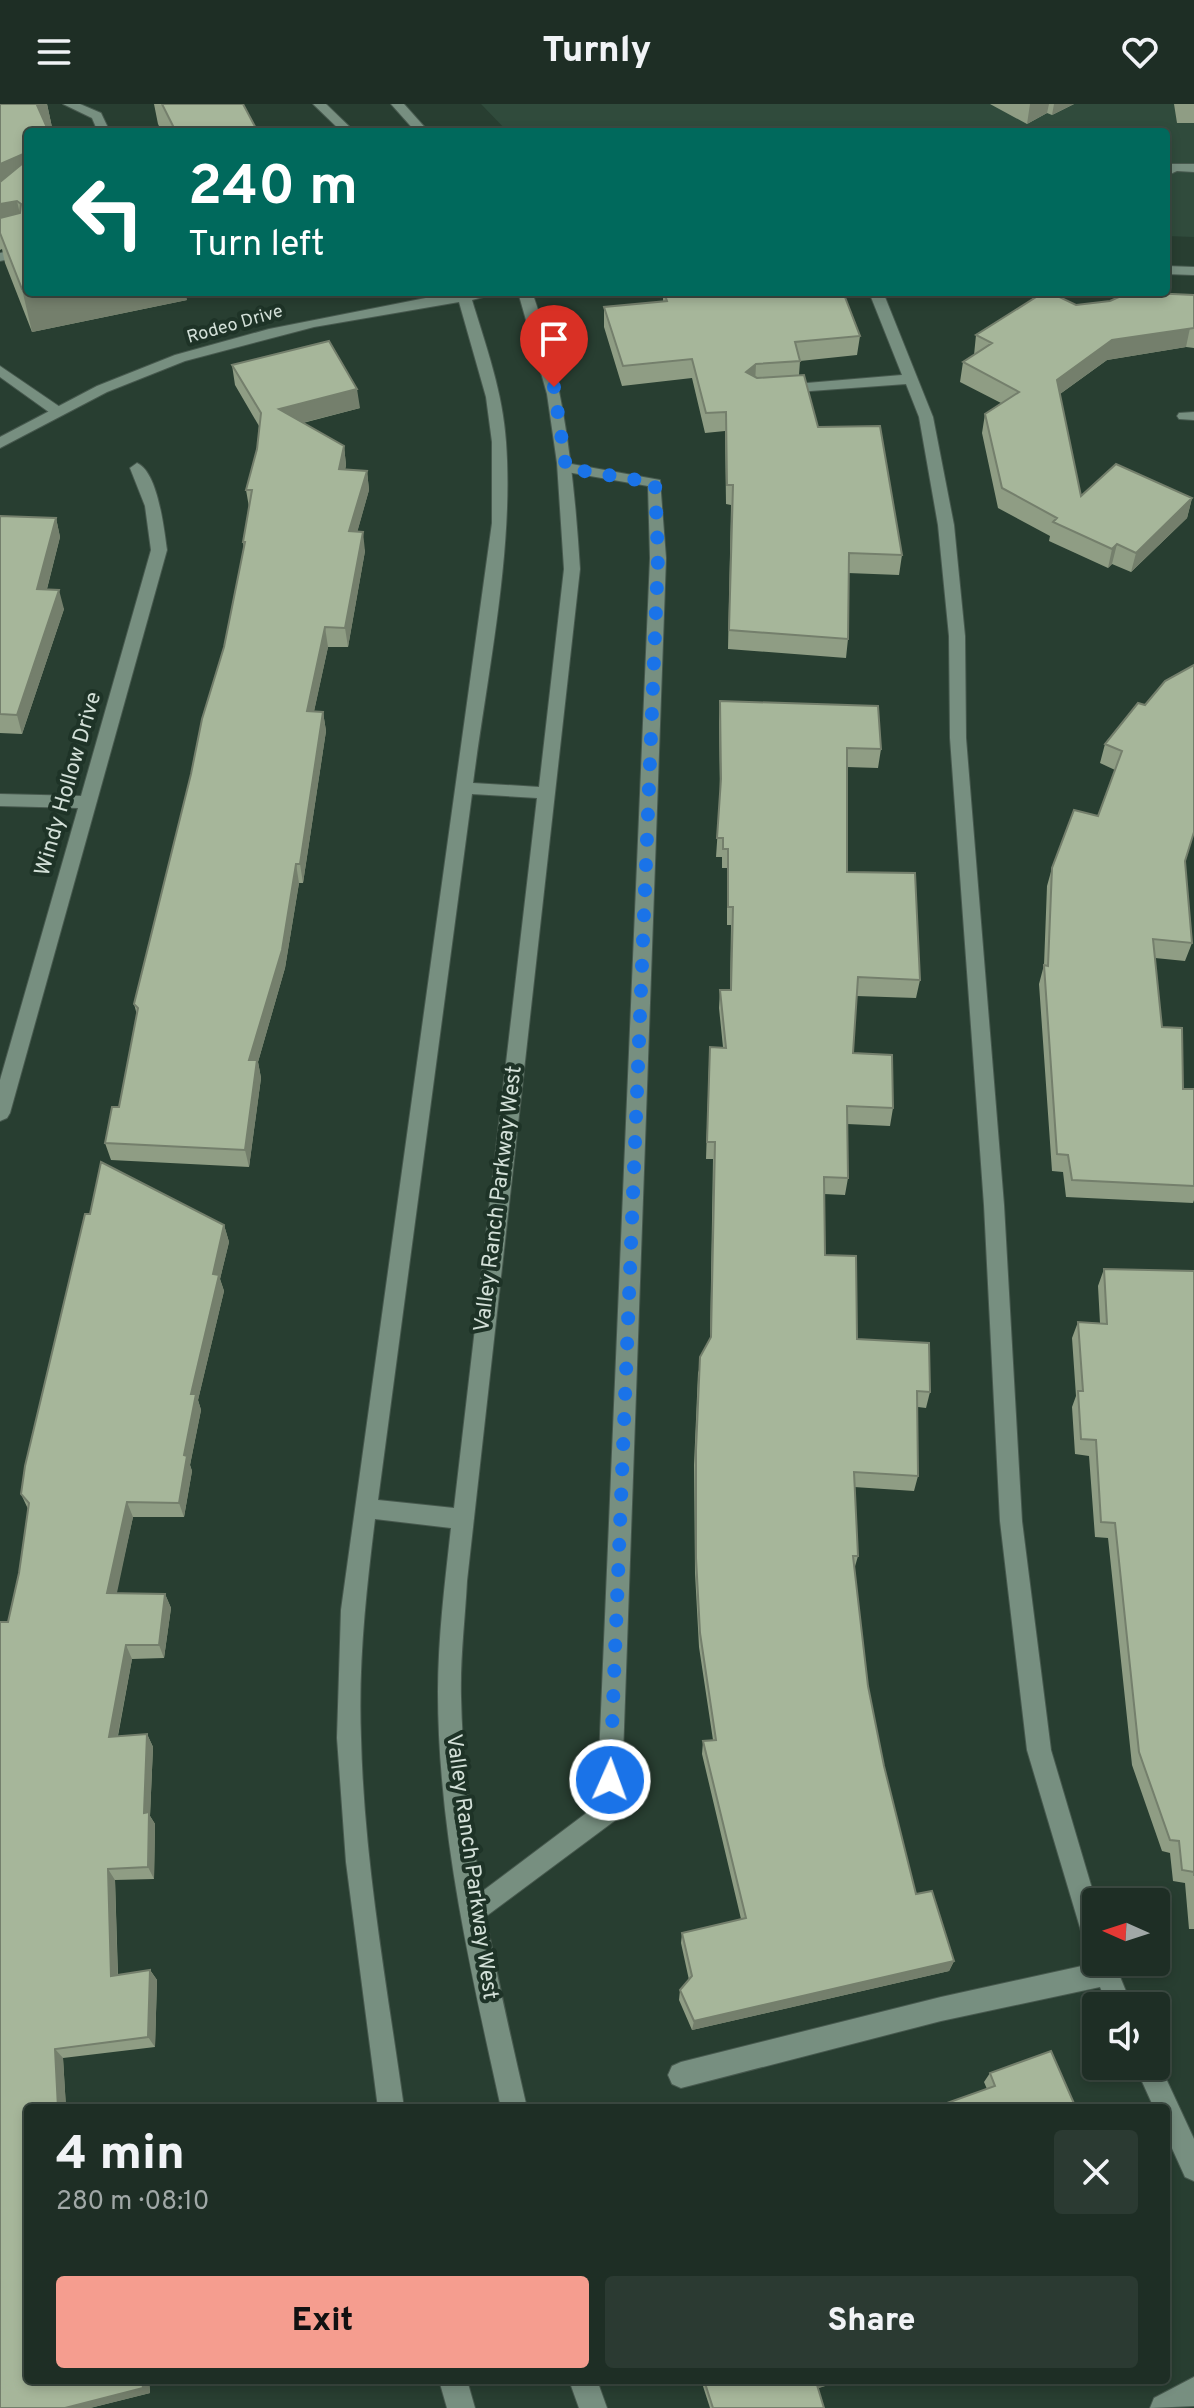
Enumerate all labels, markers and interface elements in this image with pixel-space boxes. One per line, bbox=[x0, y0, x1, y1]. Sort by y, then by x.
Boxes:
text: Turnly bbox=[543, 29, 652, 75]
icon: menu bbox=[32, 30, 76, 74]
icon: heart bbox=[1118, 30, 1162, 74]
text: 240 m bbox=[188, 154, 358, 224]
icon: left bbox=[56, 160, 160, 264]
text: Turn left bbox=[188, 223, 325, 269]
street label: Rodeo Drive bbox=[184, 300, 286, 350]
pin bbox=[520, 305, 588, 387]
icon: arrive bbox=[532, 317, 576, 361]
street label: Windy Hollow Drive bbox=[30, 689, 108, 879]
street label: Valley Ranch Parkway West bbox=[469, 1064, 529, 1334]
street label: Valley Ranch Parkway West bbox=[439, 1732, 503, 2002]
position arrow bbox=[568, 1738, 652, 1822]
north arrow bbox=[1082, 1888, 1170, 1976]
map controls bbox=[1082, 1888, 1170, 2080]
button: sound bbox=[1082, 1992, 1170, 2080]
text: 4 min bbox=[56, 2126, 185, 2186]
button: close bbox=[1054, 2130, 1138, 2214]
text: 280 m · 08:10 bbox=[56, 2186, 209, 2219]
button: Exit bbox=[56, 2276, 589, 2368]
button: Share bbox=[605, 2276, 1138, 2368]

